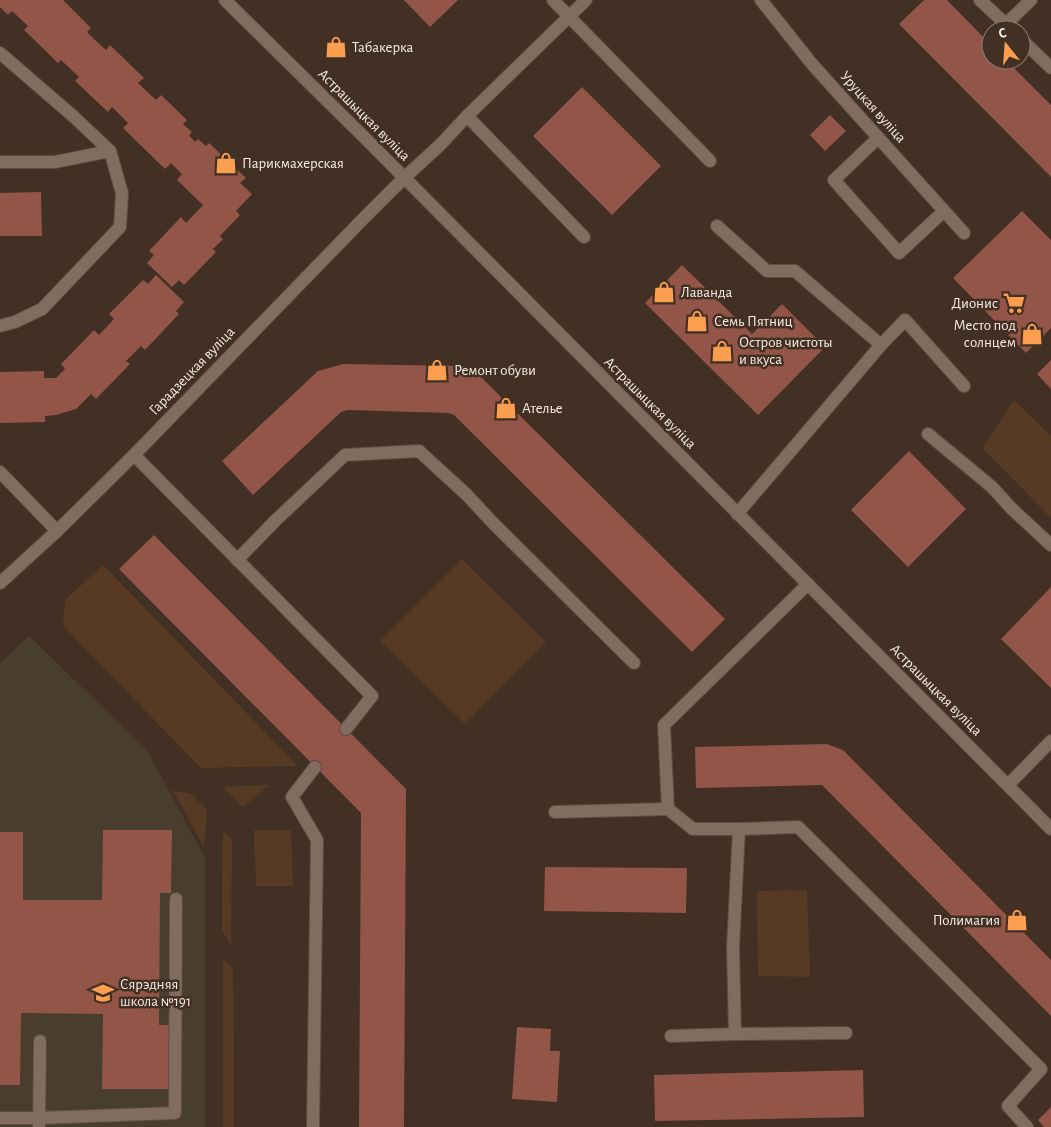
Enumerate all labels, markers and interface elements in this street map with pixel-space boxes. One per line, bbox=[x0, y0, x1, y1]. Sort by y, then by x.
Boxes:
north arrow bbox=[981, 20, 1031, 70]
text: С bbox=[997, 26, 1008, 41]
shop icon: Табакерка bbox=[323, 34, 349, 60]
place label: Табакерка bbox=[352, 40, 414, 55]
street label: Астрашыцкая вуліца bbox=[315, 66, 413, 164]
street label: Уруцкая вуліца bbox=[837, 68, 909, 146]
shop icon: Парикмахерская bbox=[213, 150, 239, 176]
place label: Парикмахерская bbox=[242, 156, 344, 171]
shop icon: Лаванда bbox=[651, 279, 677, 305]
place label: Лаванда bbox=[681, 285, 733, 300]
supermarket icon: Дионис bbox=[1001, 290, 1027, 316]
place label: Дионис bbox=[951, 296, 998, 311]
shop icon: Семь Пятниц bbox=[684, 308, 710, 334]
place label: Семь Пятниц bbox=[714, 314, 793, 329]
place label: Место под солнцем bbox=[954, 318, 1016, 350]
shop icon: Место под солнцем bbox=[1019, 321, 1045, 347]
street label: Гарадзецкая вуліца bbox=[146, 324, 238, 418]
place label: Остров чистоты и вкуса bbox=[739, 335, 833, 367]
shop icon: Остров чистоты и вкуса bbox=[709, 338, 735, 364]
street label: Астрашыцкая вуліца bbox=[601, 354, 699, 452]
shop icon: Ремонт обуви bbox=[424, 357, 450, 383]
place label: Ремонт обуви bbox=[454, 363, 536, 378]
shop icon: Ателье bbox=[493, 395, 519, 421]
place label: Ателье bbox=[522, 401, 563, 416]
street label: Астрашыцкая вуліца bbox=[887, 641, 985, 739]
shop icon: Полимагия bbox=[1004, 907, 1030, 933]
place label: Полимагия bbox=[933, 913, 1000, 928]
place label: Сярэдняя школа №191 bbox=[120, 977, 191, 1009]
school or university icon: Сярэдняя школа №191 bbox=[90, 980, 116, 1006]

